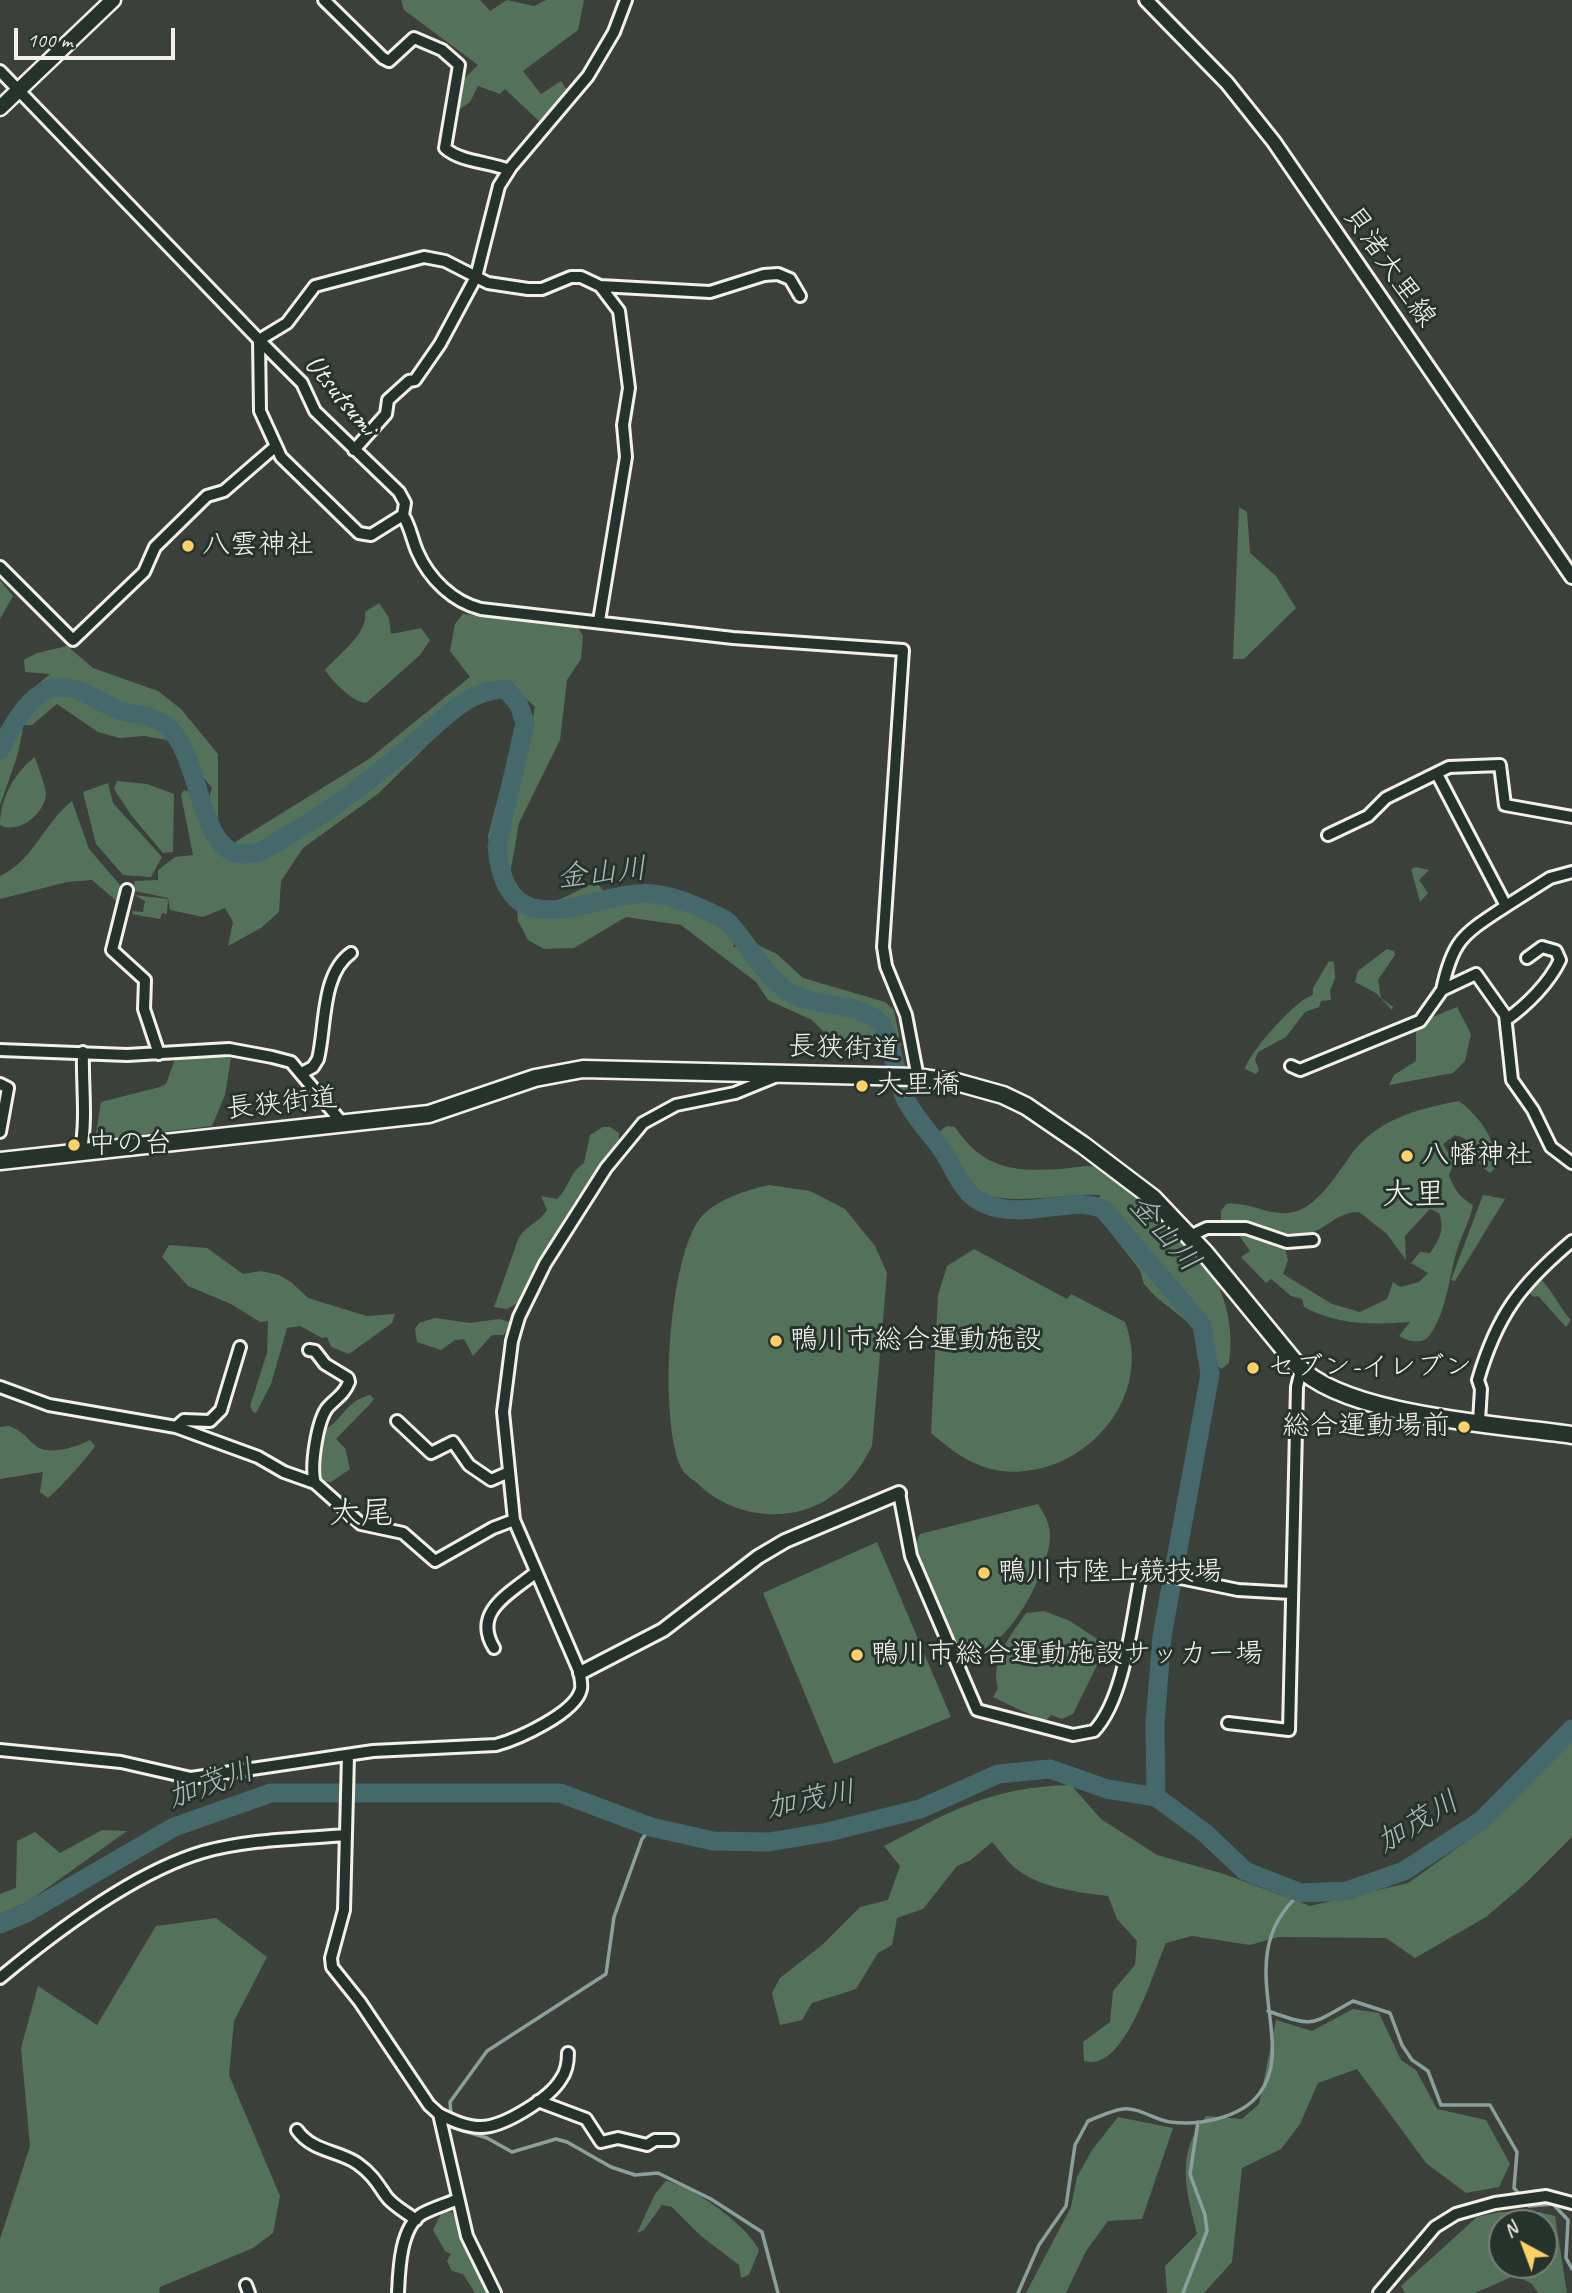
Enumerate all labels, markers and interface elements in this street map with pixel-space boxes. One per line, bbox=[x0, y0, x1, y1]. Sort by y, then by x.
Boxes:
scale bar bbox=[18, 14, 178, 58]
text: 100 m bbox=[27, 27, 72, 53]
street label: 貝渚大里線 bbox=[1335, 200, 1443, 334]
street label: Utsutsumi bbox=[296, 349, 384, 443]
place label: 八雲神社 bbox=[202, 529, 314, 563]
marker: 八雲神社 bbox=[180, 538, 196, 554]
water label: 金山川 bbox=[555, 851, 649, 897]
street label: 長狭街道 bbox=[787, 1030, 901, 1068]
place label: 大里橋 bbox=[876, 1069, 960, 1103]
marker: 大里橋 bbox=[854, 1078, 870, 1094]
street label: 長狭街道 bbox=[225, 1081, 339, 1127]
place label: 中の台 bbox=[88, 1128, 172, 1162]
marker: 中の台 bbox=[66, 1137, 82, 1153]
place label: 八幡神社 bbox=[1421, 1139, 1533, 1173]
marker: 八幡神社 bbox=[1399, 1148, 1415, 1164]
district label: 大里 bbox=[1382, 1177, 1446, 1215]
water label: 金山川 bbox=[1121, 1188, 1207, 1280]
place label: 鴨川市総合運動施設 bbox=[790, 1324, 1042, 1358]
marker: 鴨川市総合運動施設 bbox=[768, 1333, 784, 1349]
place label: セブン-イレブン bbox=[1267, 1351, 1472, 1385]
marker: セブン-イレブン bbox=[1245, 1360, 1261, 1376]
place label: 総合運動場前 bbox=[1282, 1410, 1450, 1444]
marker: 総合運動場前 bbox=[1456, 1419, 1472, 1435]
district label: 太尾 bbox=[329, 1496, 393, 1534]
place label: 鴨川市陸上競技場 bbox=[998, 1556, 1222, 1590]
marker: 鴨川市陸上競技場 bbox=[976, 1565, 992, 1581]
place label: 鴨川市総合運動施設サッカー場 bbox=[871, 1638, 1263, 1672]
marker: 鴨川市総合運動施設サッカー場 bbox=[849, 1647, 865, 1663]
water label: 加茂川 bbox=[163, 1753, 259, 1817]
water label: 加茂川 bbox=[763, 1775, 859, 1827]
water label: 加茂川 bbox=[1370, 1784, 1466, 1862]
north arrow bbox=[1488, 2209, 1558, 2279]
text: N bbox=[1498, 2217, 1523, 2243]

